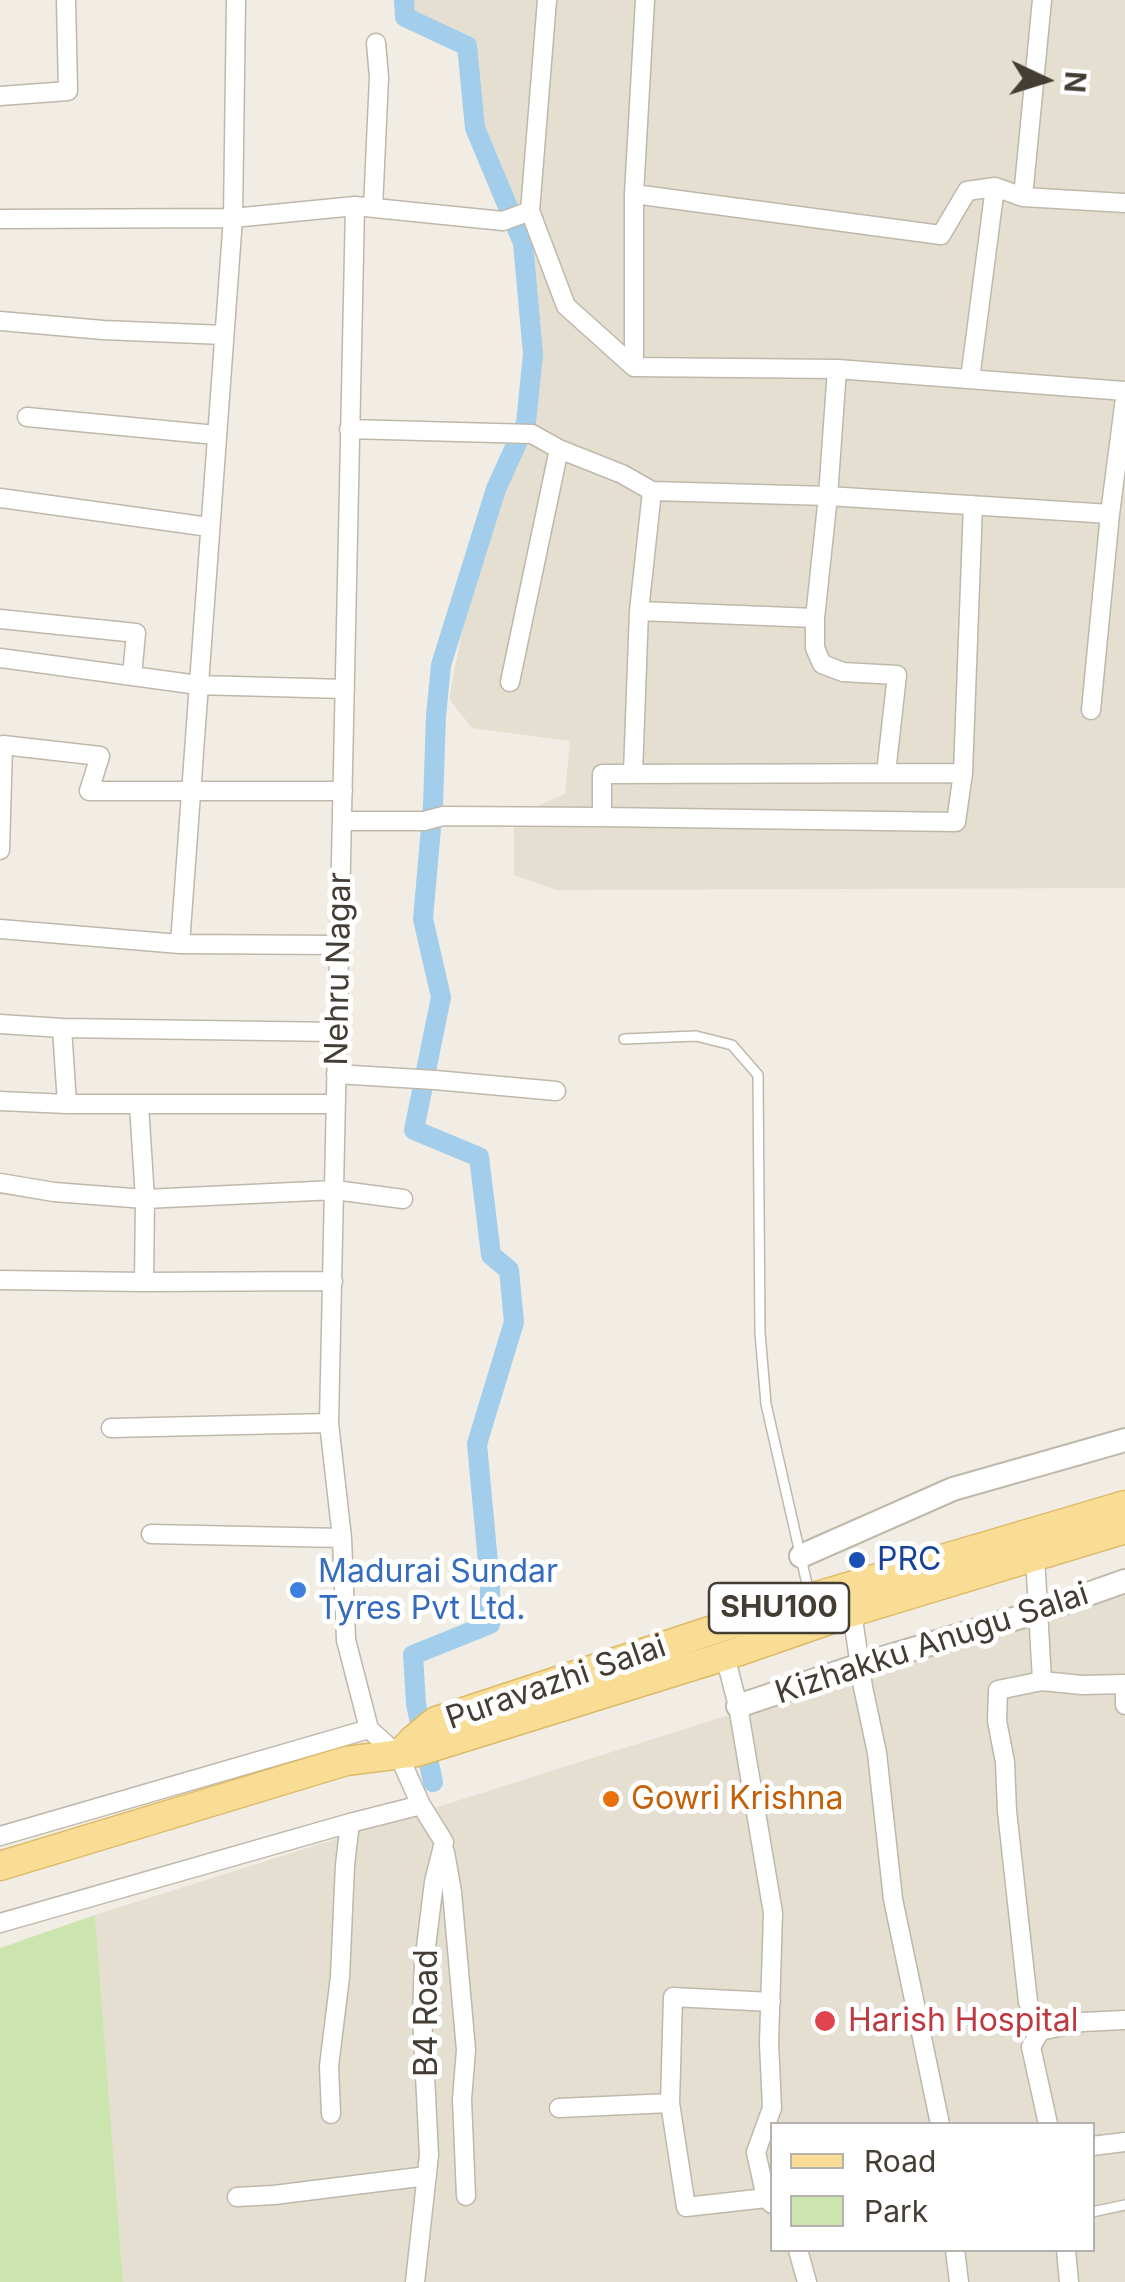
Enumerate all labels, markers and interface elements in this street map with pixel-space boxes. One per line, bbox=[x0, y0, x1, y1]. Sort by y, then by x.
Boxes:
north arrow bbox=[995, 30, 1095, 130]
text: N bbox=[1057, 70, 1093, 94]
street label: Nehru Nagar bbox=[318, 872, 360, 1066]
place label: PRC bbox=[877, 1541, 941, 1579]
marker: PRC bbox=[846, 1549, 868, 1571]
place label: Madurai Sundar Tyres Pvt Ltd. bbox=[318, 1553, 558, 1628]
street label: Kizhakku Anugu Salai bbox=[771, 1575, 1093, 1713]
marker: Madurai Sundar Tyres Pvt Ltd. bbox=[287, 1579, 309, 1601]
road number: SHU100 bbox=[709, 1583, 849, 1633]
street label: Puravazhi Salai bbox=[441, 1627, 671, 1739]
place label: Gowri Krishna bbox=[631, 1780, 843, 1818]
marker: Gowri Krishna bbox=[600, 1788, 622, 1810]
street label: B4 Road bbox=[408, 1949, 446, 2077]
place label: Harish Hospital bbox=[848, 2002, 1078, 2040]
marker: Harish Hospital bbox=[812, 2008, 838, 2034]
legend bbox=[770, 2122, 1095, 2252]
text: Road bbox=[864, 2143, 936, 2179]
text: Park bbox=[864, 2193, 928, 2229]

